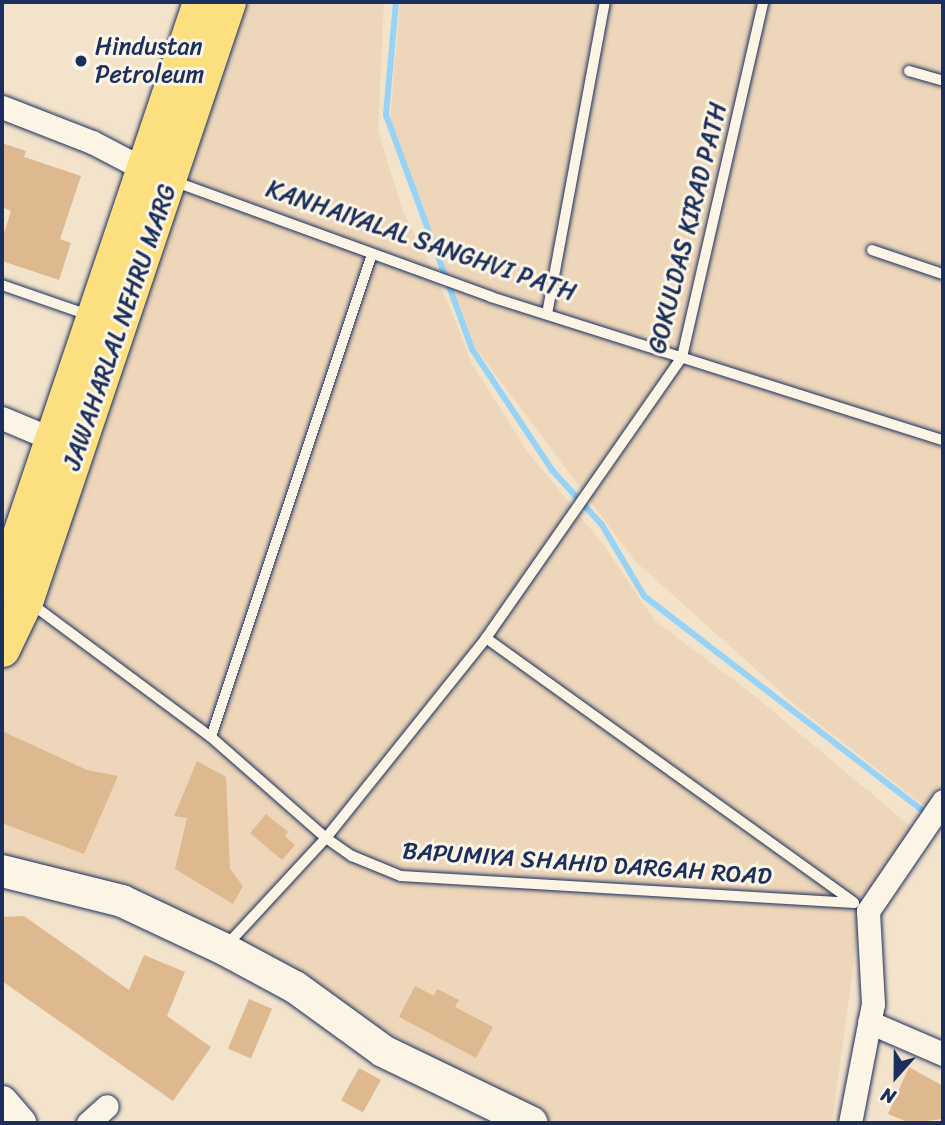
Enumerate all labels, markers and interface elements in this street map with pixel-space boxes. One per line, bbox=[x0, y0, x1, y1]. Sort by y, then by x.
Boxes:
place label: Hindustan Petroleum bbox=[95, 33, 204, 89]
marker: Hindustan Petroleum bbox=[73, 53, 89, 69]
street label: GOKULDAS KIRAD PATH bbox=[643, 100, 733, 356]
street label: KANHAIYALAL SANGHVI PATH bbox=[264, 175, 578, 307]
street label: JAWAHARLAL NEHRU MARG bbox=[57, 180, 183, 474]
street label: BAPUMIYA SHAHID DARGAH ROAD bbox=[401, 837, 773, 891]
north arrow bbox=[861, 1041, 931, 1111]
text: N bbox=[876, 1078, 900, 1114]

